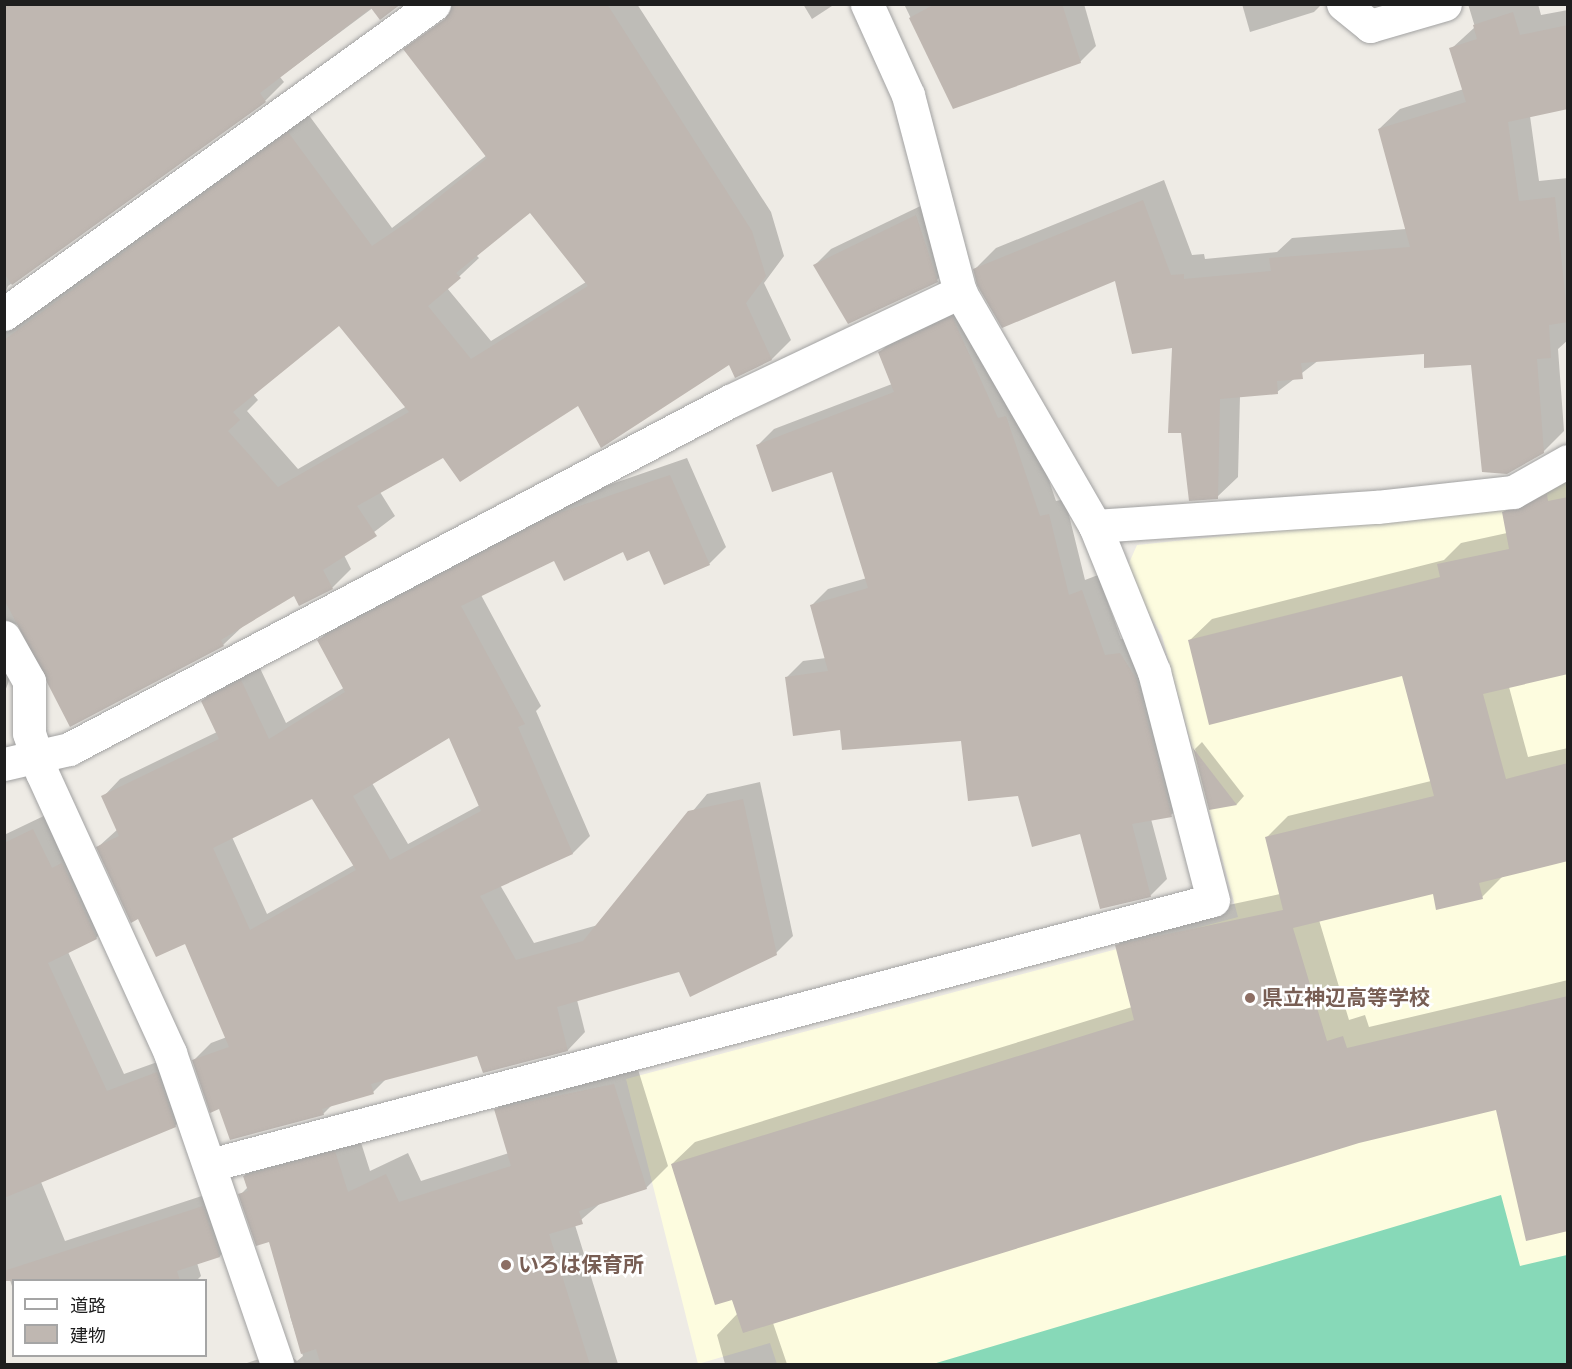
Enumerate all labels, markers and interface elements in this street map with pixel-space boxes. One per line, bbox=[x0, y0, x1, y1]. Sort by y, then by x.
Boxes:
place label: 県立神辺高等学校 bbox=[1262, 985, 1430, 1011]
marker: 県立神辺高等学校 bbox=[1243, 991, 1257, 1005]
place label: いろは保育所 bbox=[518, 1252, 644, 1278]
marker: いろは保育所 bbox=[499, 1258, 513, 1272]
legend bbox=[12, 1279, 207, 1357]
text: 道路 bbox=[70, 1294, 106, 1318]
text: 建物 bbox=[70, 1324, 106, 1348]

